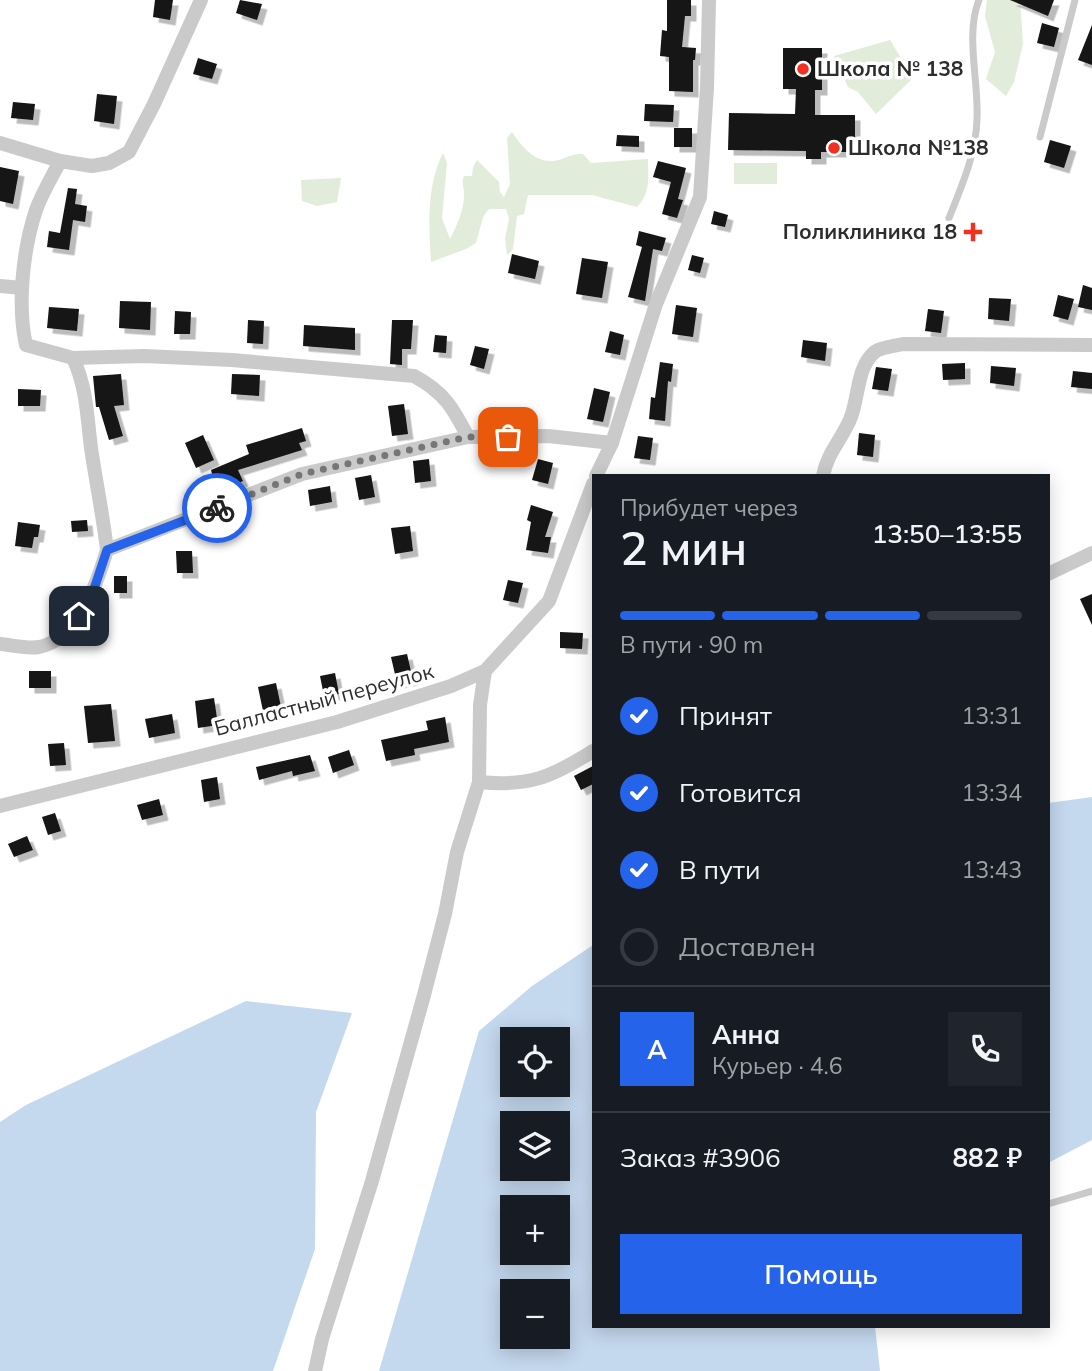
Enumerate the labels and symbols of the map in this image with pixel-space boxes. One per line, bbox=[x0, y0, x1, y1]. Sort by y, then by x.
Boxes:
place label: Школа № 138 bbox=[817, 55, 963, 81]
marker: Школа № 138 bbox=[795, 61, 811, 77]
place label: Школа №138 bbox=[848, 134, 989, 160]
marker: Школа №138 bbox=[826, 140, 842, 156]
place label: Поликлиника 18 bbox=[783, 218, 957, 244]
marker: Поликлиника 18 bbox=[963, 222, 983, 242]
pin bbox=[478, 407, 538, 467]
courier bbox=[182, 473, 252, 543]
pin bbox=[49, 586, 109, 646]
street label: Балластный переулок bbox=[211, 657, 437, 741]

